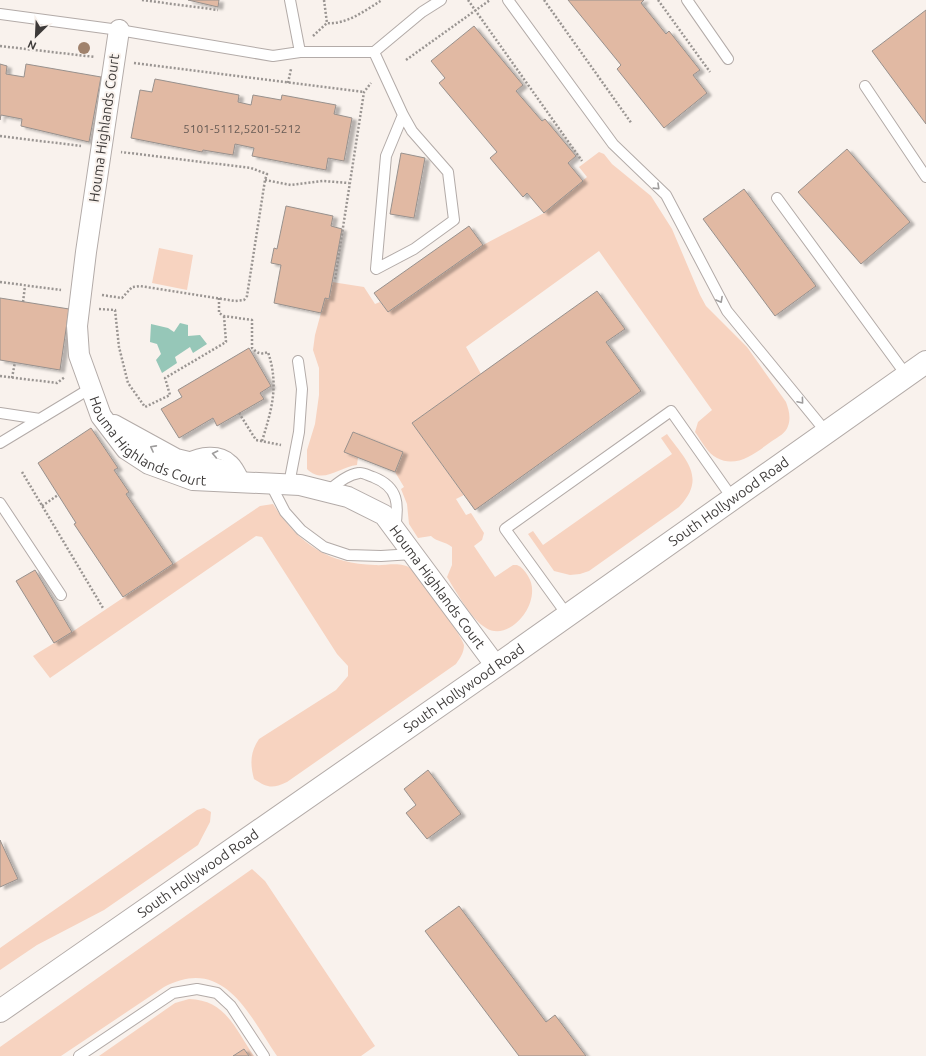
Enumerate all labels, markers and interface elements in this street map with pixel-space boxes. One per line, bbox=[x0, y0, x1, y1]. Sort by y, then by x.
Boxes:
north arrow bbox=[16, 16, 56, 56]
text: N bbox=[26, 38, 38, 52]
street label: Houma Highlands Court bbox=[86, 52, 122, 203]
house number: 5101-5112,5201-5212 bbox=[183, 122, 301, 135]
one-way arrow bbox=[652, 182, 660, 190]
one-way arrow bbox=[716, 296, 723, 303]
street label: Houma Highlands Court bbox=[86, 394, 207, 489]
one-way arrow bbox=[797, 397, 804, 404]
one-way arrow bbox=[150, 445, 157, 453]
one-way arrow bbox=[212, 451, 219, 459]
street label: South Hollywood Road bbox=[665, 454, 792, 550]
street label: Houma Highlands Court bbox=[386, 522, 489, 652]
street label: South Hollywood Road bbox=[400, 641, 527, 736]
street label: South Hollywood Road bbox=[134, 826, 261, 921]

